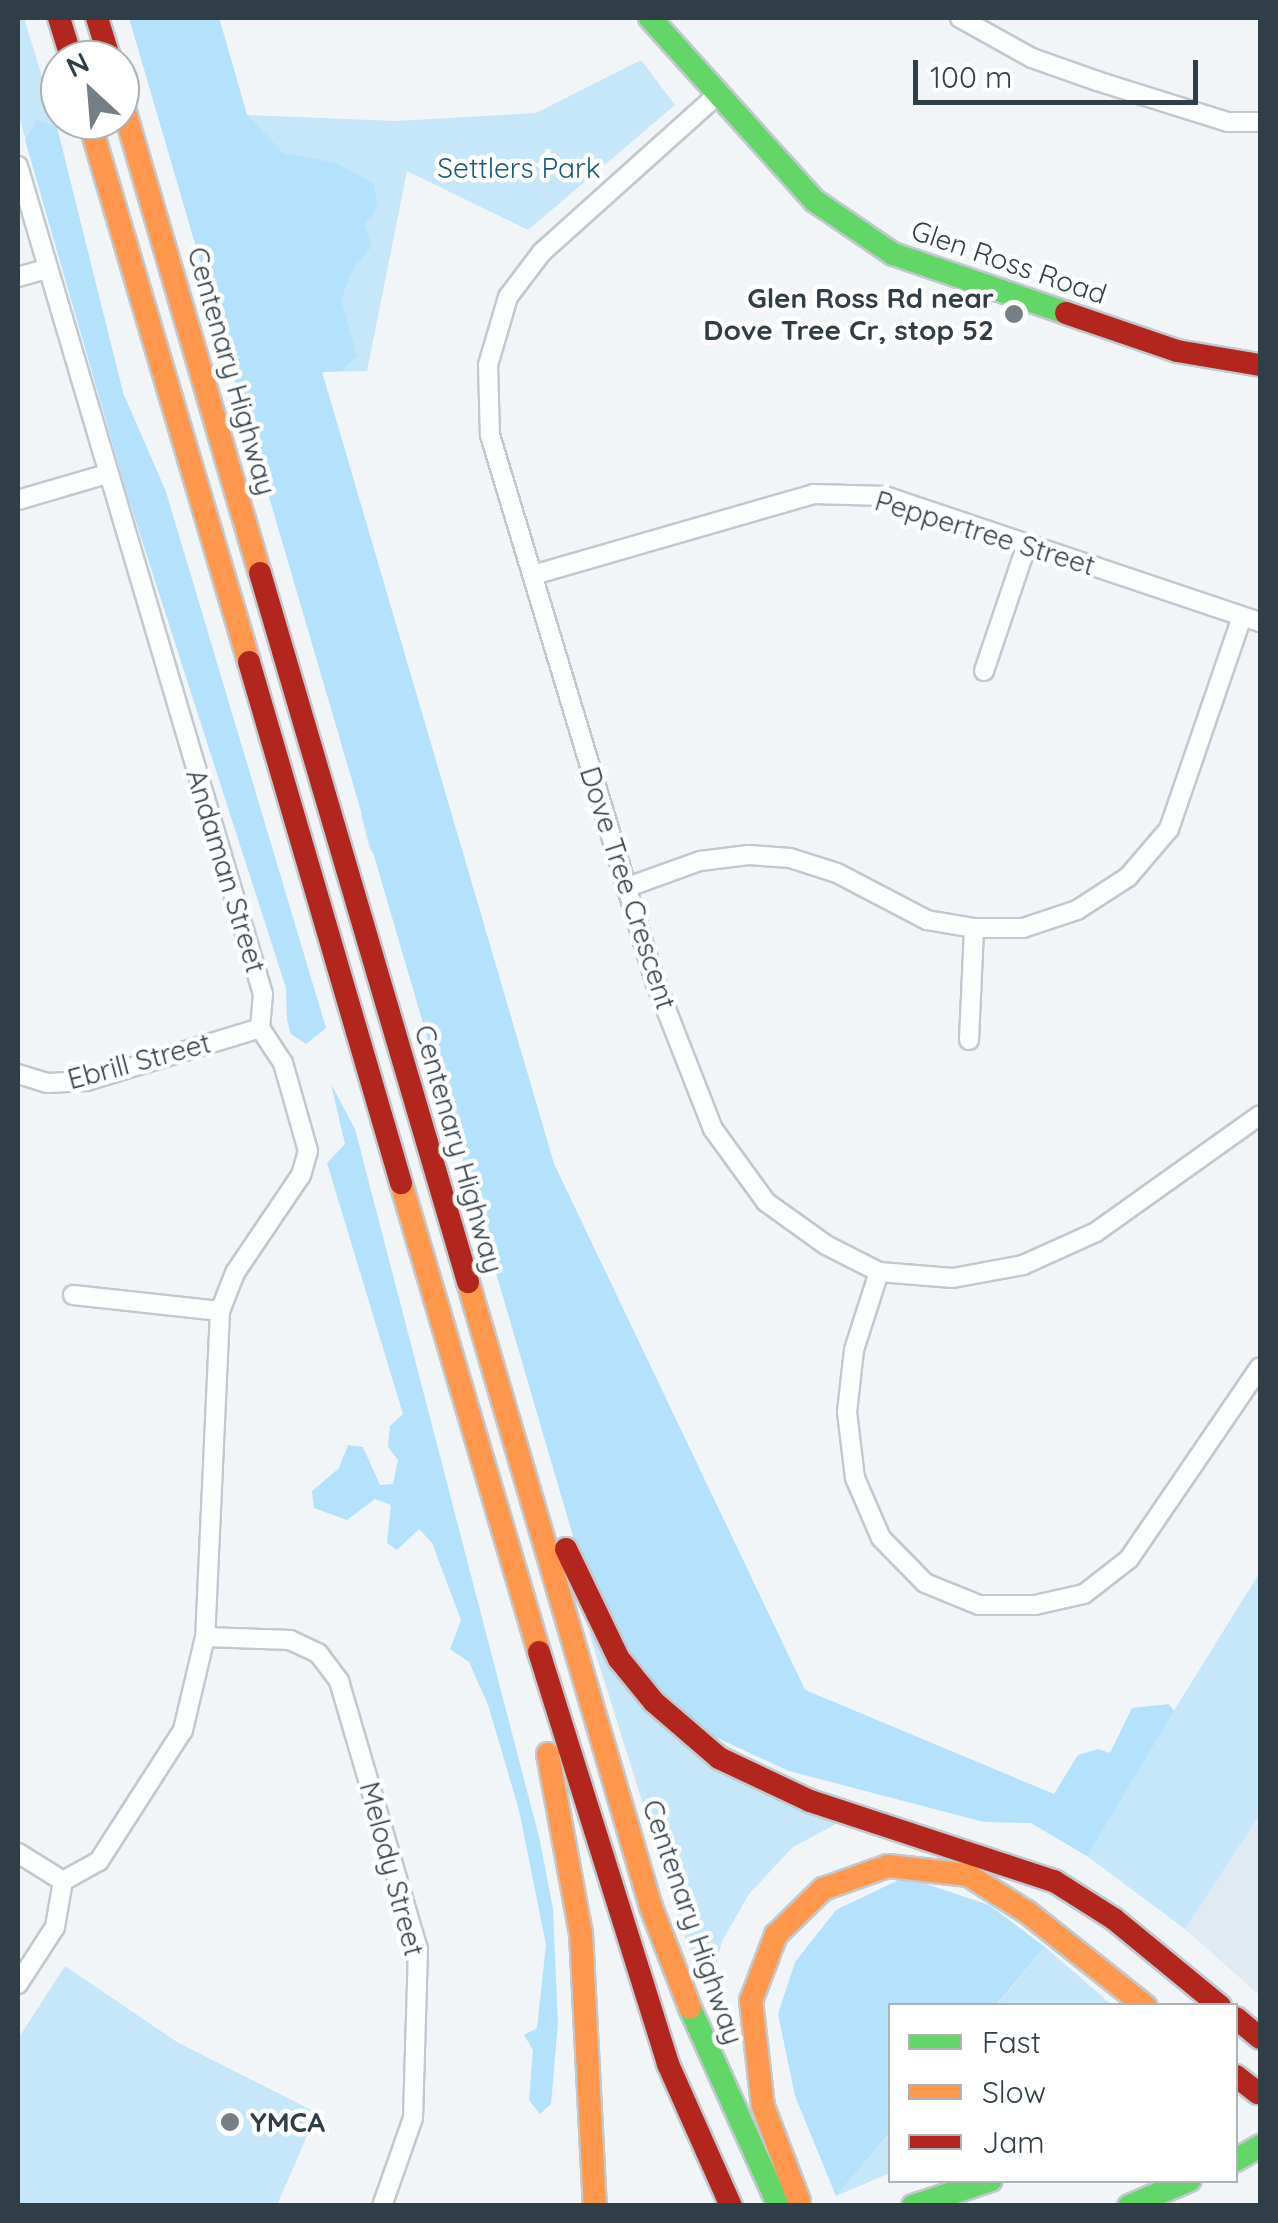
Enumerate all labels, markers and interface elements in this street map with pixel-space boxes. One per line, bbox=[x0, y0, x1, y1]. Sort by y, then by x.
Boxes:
north arrow bbox=[40, 40, 140, 140]
scale bar bbox=[918, 40, 1203, 102]
text: N bbox=[61, 44, 94, 85]
text: 100 m bbox=[930, 58, 1012, 96]
park label: Settlers Park bbox=[437, 151, 601, 185]
street label: Glen Ross Road bbox=[907, 213, 1111, 311]
street label: Centenary Highway bbox=[180, 243, 284, 499]
place label: Glen Ross Rd near Dove Tree Cr, stop 52 bbox=[703, 281, 994, 347]
marker: Glen Ross Rd near Dove Tree Cr, stop 52 bbox=[1003, 303, 1025, 325]
street label: Peppertree Street bbox=[871, 484, 1099, 582]
street label: Dove Tree Crescent bbox=[573, 762, 683, 1014]
street label: Andaman Street bbox=[179, 765, 273, 977]
street label: Centenary Highway bbox=[407, 1021, 511, 1277]
street label: Ebrill Street bbox=[64, 1026, 214, 1096]
street label: Melody Street bbox=[353, 1778, 431, 1960]
street label: Centenary Highway bbox=[635, 1795, 751, 2049]
legend bbox=[888, 2003, 1238, 2183]
text: Fast bbox=[982, 2023, 1041, 2061]
text: Slow bbox=[982, 2073, 1046, 2111]
place label: YMCA bbox=[250, 2105, 325, 2139]
marker: YMCA bbox=[219, 2111, 241, 2133]
text: Jam bbox=[982, 2123, 1045, 2161]

